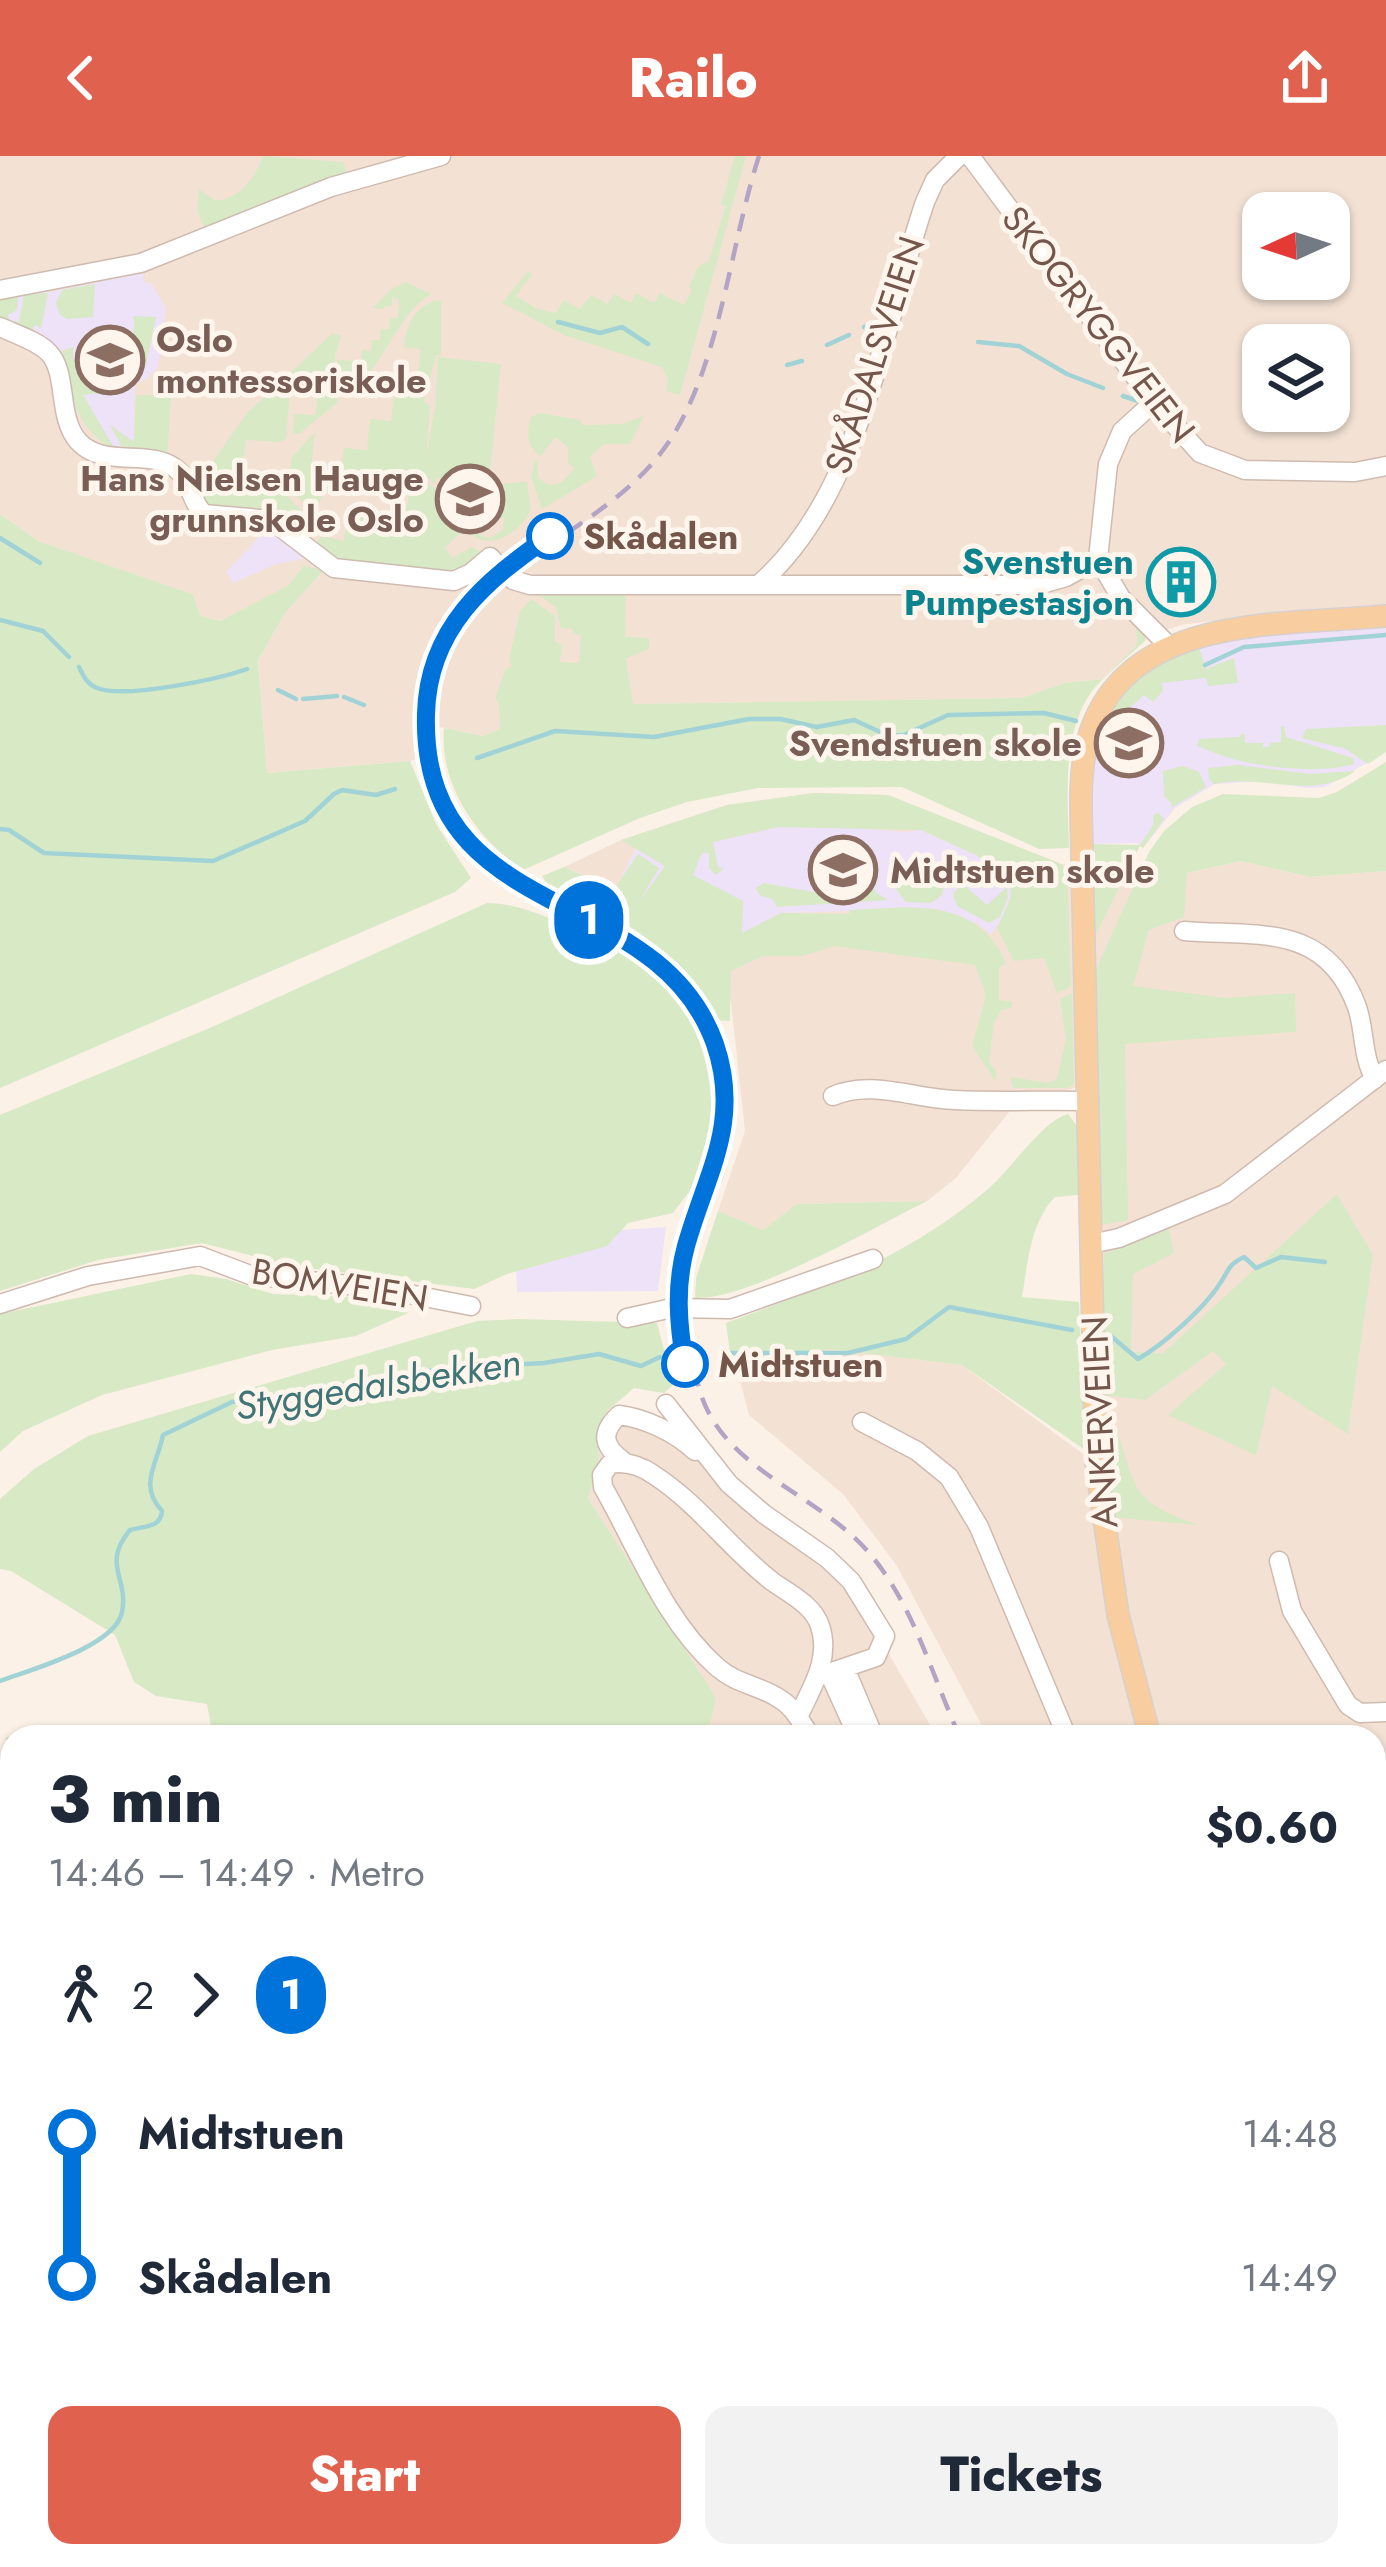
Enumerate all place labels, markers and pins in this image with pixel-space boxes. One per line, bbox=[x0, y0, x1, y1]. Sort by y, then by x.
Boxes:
place label: Oslo montessoriskole bbox=[156, 313, 427, 406]
school or university icon: Oslo montessoriskole bbox=[75, 325, 145, 395]
place label: Hans Nielsen Hauge grunnskole Oslo bbox=[80, 452, 424, 545]
school or university icon: Hans Nielsen Hauge grunnskole Oslo bbox=[435, 464, 505, 534]
place label: Skådalen bbox=[583, 510, 739, 562]
marker: Skådalen bbox=[528, 514, 572, 558]
place label: Svenstuen Pumpestasjon bbox=[904, 535, 1134, 628]
building icon: Svenstuen Pumpestasjon bbox=[1146, 547, 1216, 617]
school or university icon: Svendstuen skole bbox=[1094, 708, 1164, 778]
place label: Svendstuen skole bbox=[789, 717, 1082, 769]
school or university icon: Midtstuen skole bbox=[808, 835, 878, 905]
place label: Midtstuen skole bbox=[890, 844, 1155, 896]
place label: Midtstuen bbox=[718, 1338, 884, 1390]
marker: Midtstuen bbox=[663, 1342, 707, 1386]

